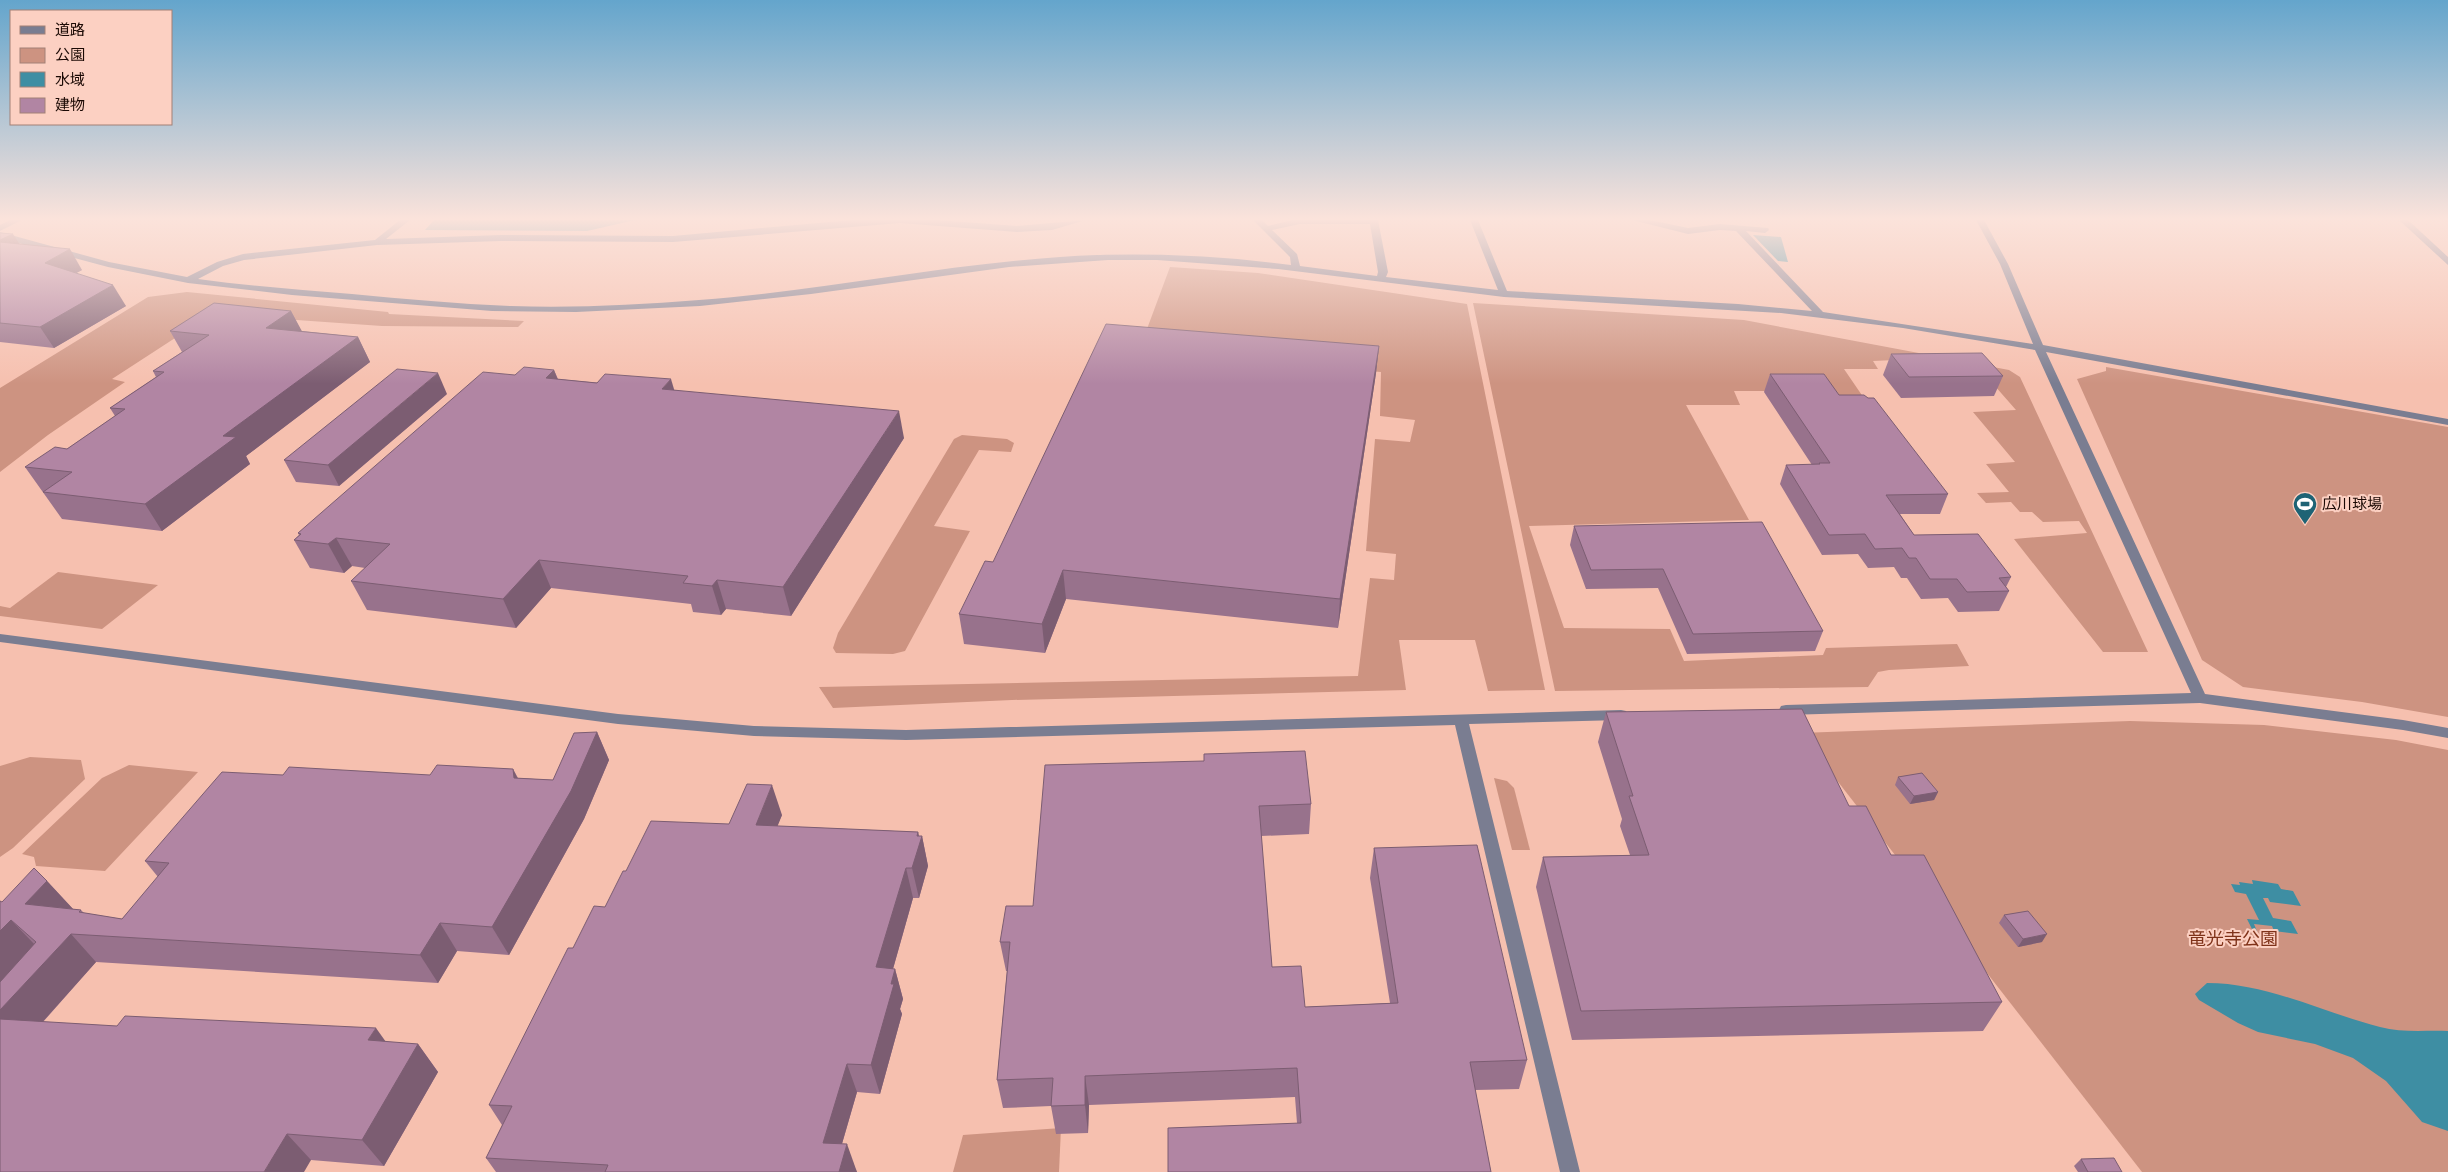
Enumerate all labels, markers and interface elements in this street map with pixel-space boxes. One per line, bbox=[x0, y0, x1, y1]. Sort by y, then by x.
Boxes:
legend bbox=[10, 10, 172, 125]
text: 道路 bbox=[55, 20, 85, 39]
text: 公園 bbox=[55, 45, 85, 64]
text: 水域 bbox=[55, 70, 85, 89]
text: 建物 bbox=[55, 95, 85, 114]
sports icon: 広川球場 bbox=[2292, 491, 2318, 525]
place label: 広川球場 bbox=[2322, 494, 2382, 513]
park label: 竜光寺公園 bbox=[2188, 927, 2278, 950]

